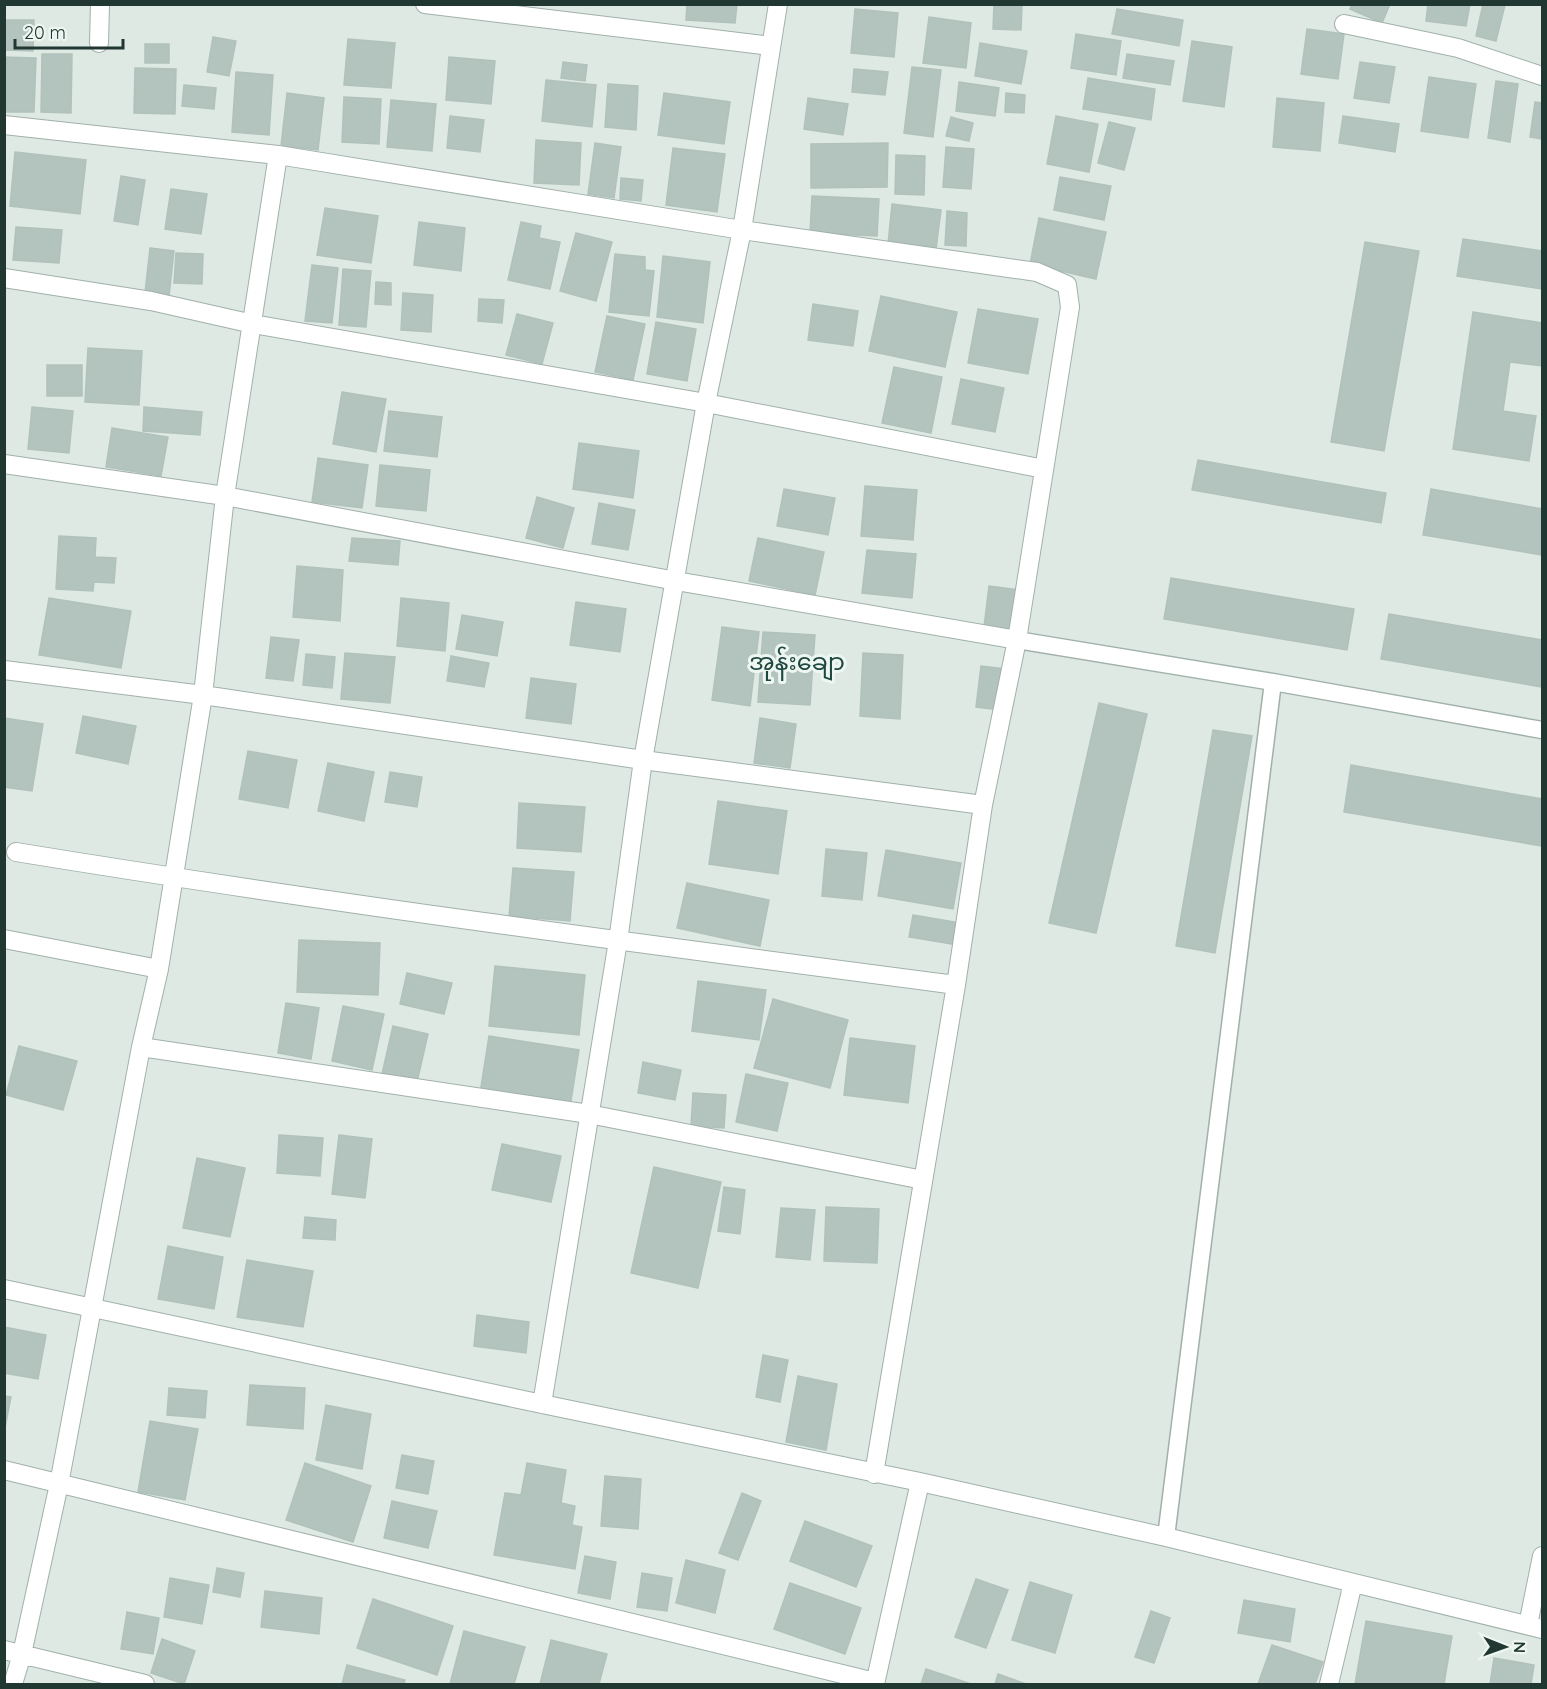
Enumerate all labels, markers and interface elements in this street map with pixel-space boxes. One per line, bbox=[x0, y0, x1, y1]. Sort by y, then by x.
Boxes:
scale bar bbox=[15, 12, 123, 50]
text: 20 m bbox=[24, 21, 66, 44]
district label: အုန်းချော bbox=[749, 646, 845, 681]
north arrow bbox=[1475, 1617, 1535, 1677]
text: N bbox=[1510, 1641, 1530, 1653]

